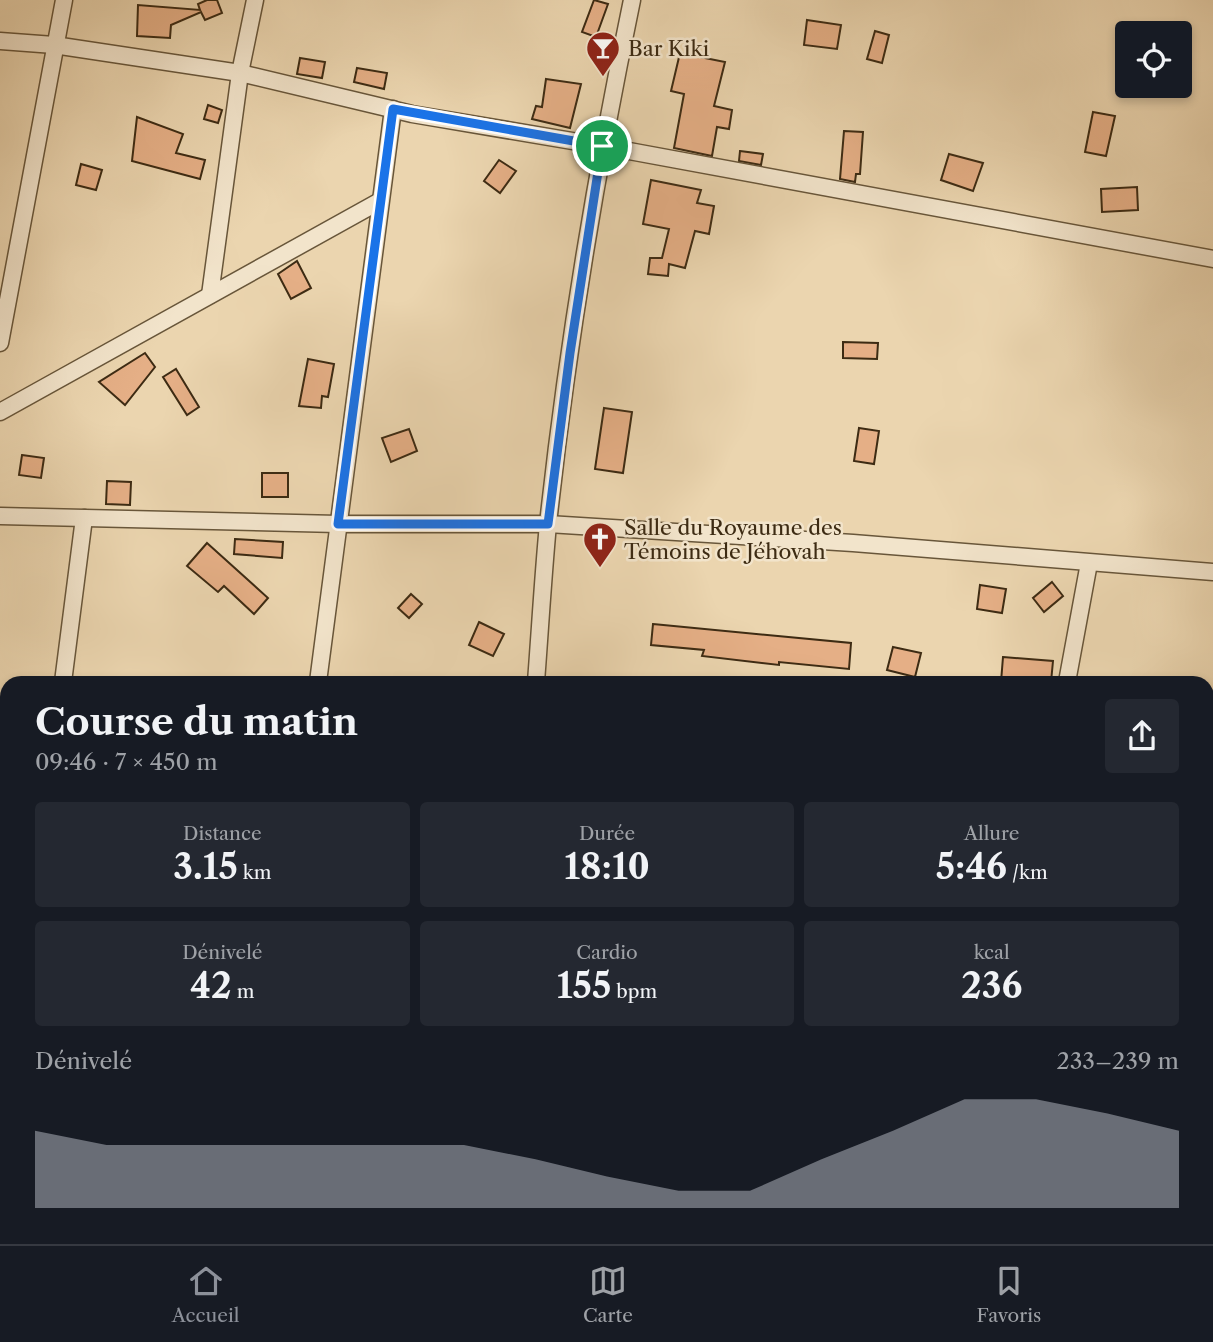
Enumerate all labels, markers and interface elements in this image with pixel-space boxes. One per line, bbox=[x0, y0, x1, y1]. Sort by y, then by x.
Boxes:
map controls bbox=[1115, 21, 1192, 98]
button: locate bbox=[1115, 21, 1192, 98]
bar icon: Bar Kiki bbox=[584, 29, 622, 78]
place label: Bar Kiki bbox=[628, 36, 709, 61]
pin bbox=[572, 116, 632, 176]
icon: arrive bbox=[583, 127, 621, 165]
place label: Salle du Royaume des Témoins de Jéhovah bbox=[624, 515, 842, 564]
church icon: Salle du Royaume des Témoins de Jéhovah bbox=[581, 520, 619, 569]
text: Course du matin bbox=[35, 698, 358, 745]
button: share bbox=[1105, 699, 1179, 773]
text: 09:46 · 7 × 450 m bbox=[35, 748, 218, 776]
text: Distance bbox=[183, 822, 262, 845]
text: Durée bbox=[579, 822, 635, 845]
text: Allure bbox=[964, 822, 1019, 845]
text: 3.15 bbox=[173, 845, 238, 888]
text: 18:10 bbox=[564, 845, 650, 888]
text: 5:46 bbox=[936, 845, 1007, 888]
text: km bbox=[238, 861, 271, 884]
text: /km bbox=[1007, 861, 1048, 884]
text: Dénivelé bbox=[182, 941, 262, 964]
text: Cardio bbox=[576, 941, 638, 964]
text: kcal bbox=[974, 941, 1010, 964]
text: 42 bbox=[190, 964, 232, 1007]
text: 155 bbox=[557, 964, 611, 1007]
text: 236 bbox=[961, 964, 1022, 1007]
text: m bbox=[232, 980, 254, 1003]
text: bpm bbox=[611, 980, 657, 1003]
text: Dénivelé bbox=[35, 1047, 132, 1075]
text: 233–239 m bbox=[1056, 1047, 1179, 1075]
tab: Accueil bbox=[172, 1262, 239, 1327]
tab: Carte bbox=[583, 1262, 633, 1327]
tab: Favoris bbox=[977, 1262, 1041, 1327]

